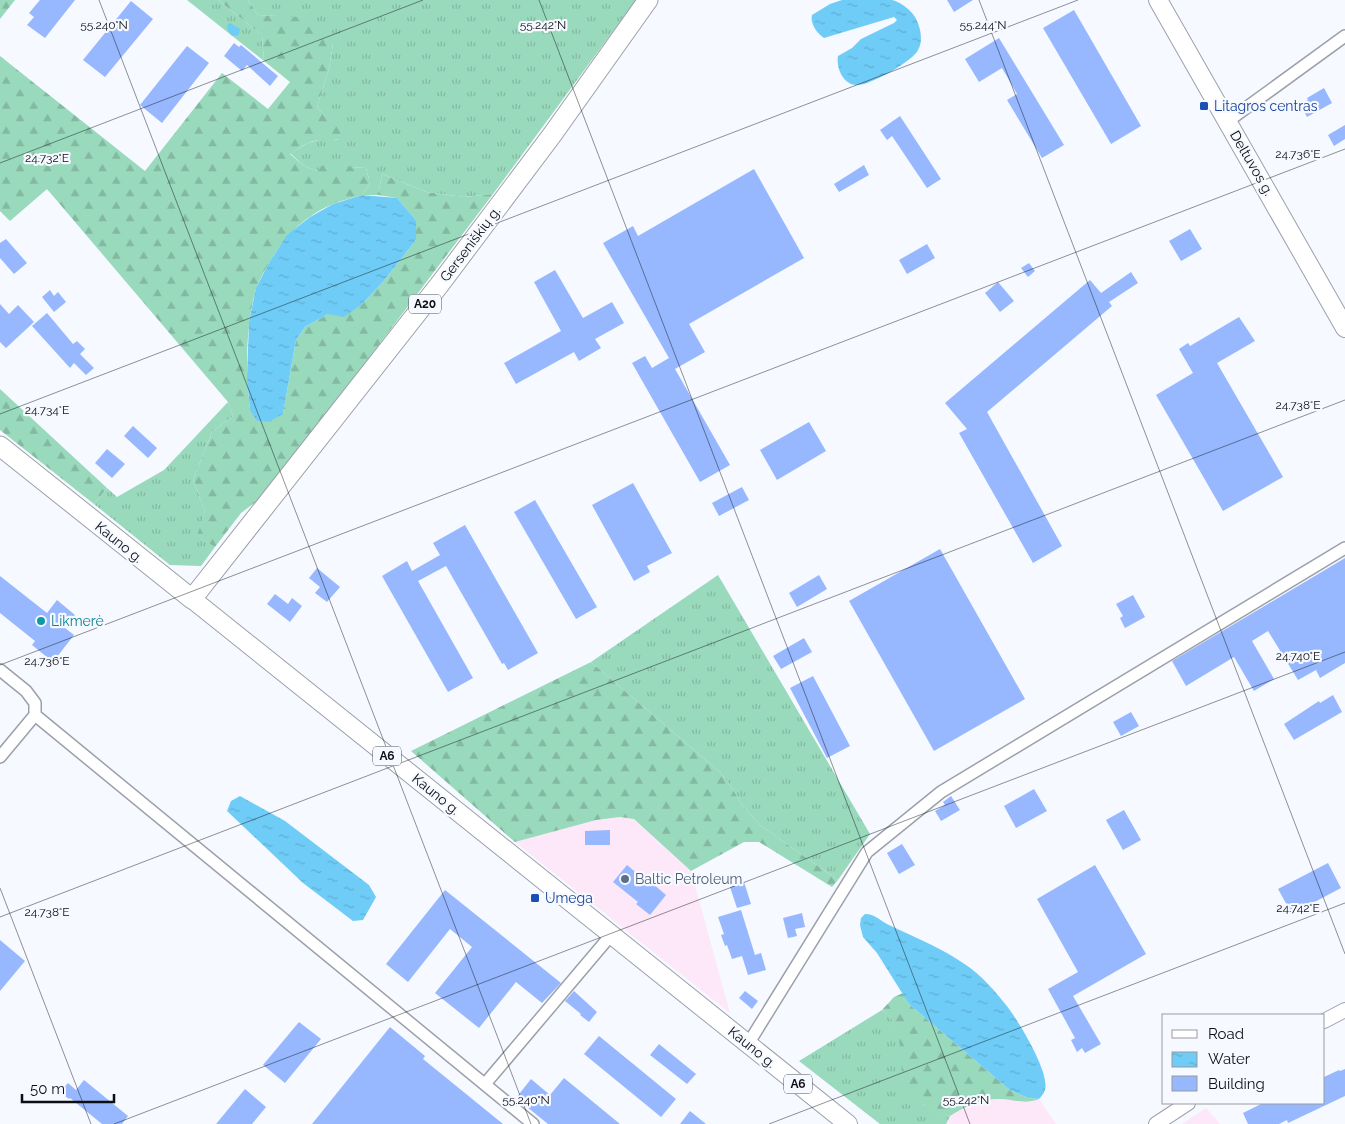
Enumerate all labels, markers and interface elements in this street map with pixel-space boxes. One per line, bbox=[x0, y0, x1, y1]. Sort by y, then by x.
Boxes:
text: 55.240°N bbox=[80, 18, 128, 32]
text: 55.242°N bbox=[520, 18, 566, 32]
text: 55.244°N bbox=[959, 18, 1007, 32]
place label: Litagros centras bbox=[1214, 98, 1318, 114]
marker: Litagros centras bbox=[1198, 100, 1210, 112]
street label: Deltuvos g. bbox=[1227, 128, 1277, 198]
text: 24.736°E bbox=[1275, 147, 1321, 161]
text: 24.732°E bbox=[25, 151, 69, 165]
street label: Gerseniškių g. bbox=[437, 203, 503, 285]
road number: A20 bbox=[409, 294, 441, 314]
text: 24.738°E bbox=[1275, 398, 1321, 412]
text: 24.734°E bbox=[25, 403, 69, 417]
street label: Kauno g. bbox=[92, 518, 146, 566]
place label: Likmerė bbox=[51, 613, 104, 629]
marker: Likmerė bbox=[35, 615, 47, 627]
text: 24.740°E bbox=[1276, 649, 1320, 663]
text: 24.736°E bbox=[24, 654, 70, 668]
road number: A6 bbox=[373, 746, 401, 766]
street label: Kauno g. bbox=[409, 770, 463, 818]
place label: Baltic Petroleum bbox=[635, 871, 742, 887]
marker: Baltic Petroleum bbox=[619, 873, 631, 885]
place label: Umega bbox=[545, 890, 593, 906]
marker: Umega bbox=[529, 892, 541, 904]
text: 24.742°E bbox=[1276, 901, 1320, 915]
text: 24.738°E bbox=[24, 905, 70, 919]
legend bbox=[1162, 1014, 1325, 1104]
street label: Kauno g. bbox=[725, 1023, 779, 1071]
text: Road bbox=[1208, 1025, 1244, 1043]
text: Water bbox=[1208, 1050, 1251, 1068]
scale bar bbox=[22, 1072, 115, 1104]
road number: A6 bbox=[784, 1074, 812, 1094]
text: Building bbox=[1208, 1075, 1265, 1093]
text: 50 m bbox=[30, 1080, 65, 1098]
text: 55.240°N bbox=[502, 1093, 550, 1107]
text: 55.242°N bbox=[943, 1093, 989, 1107]

